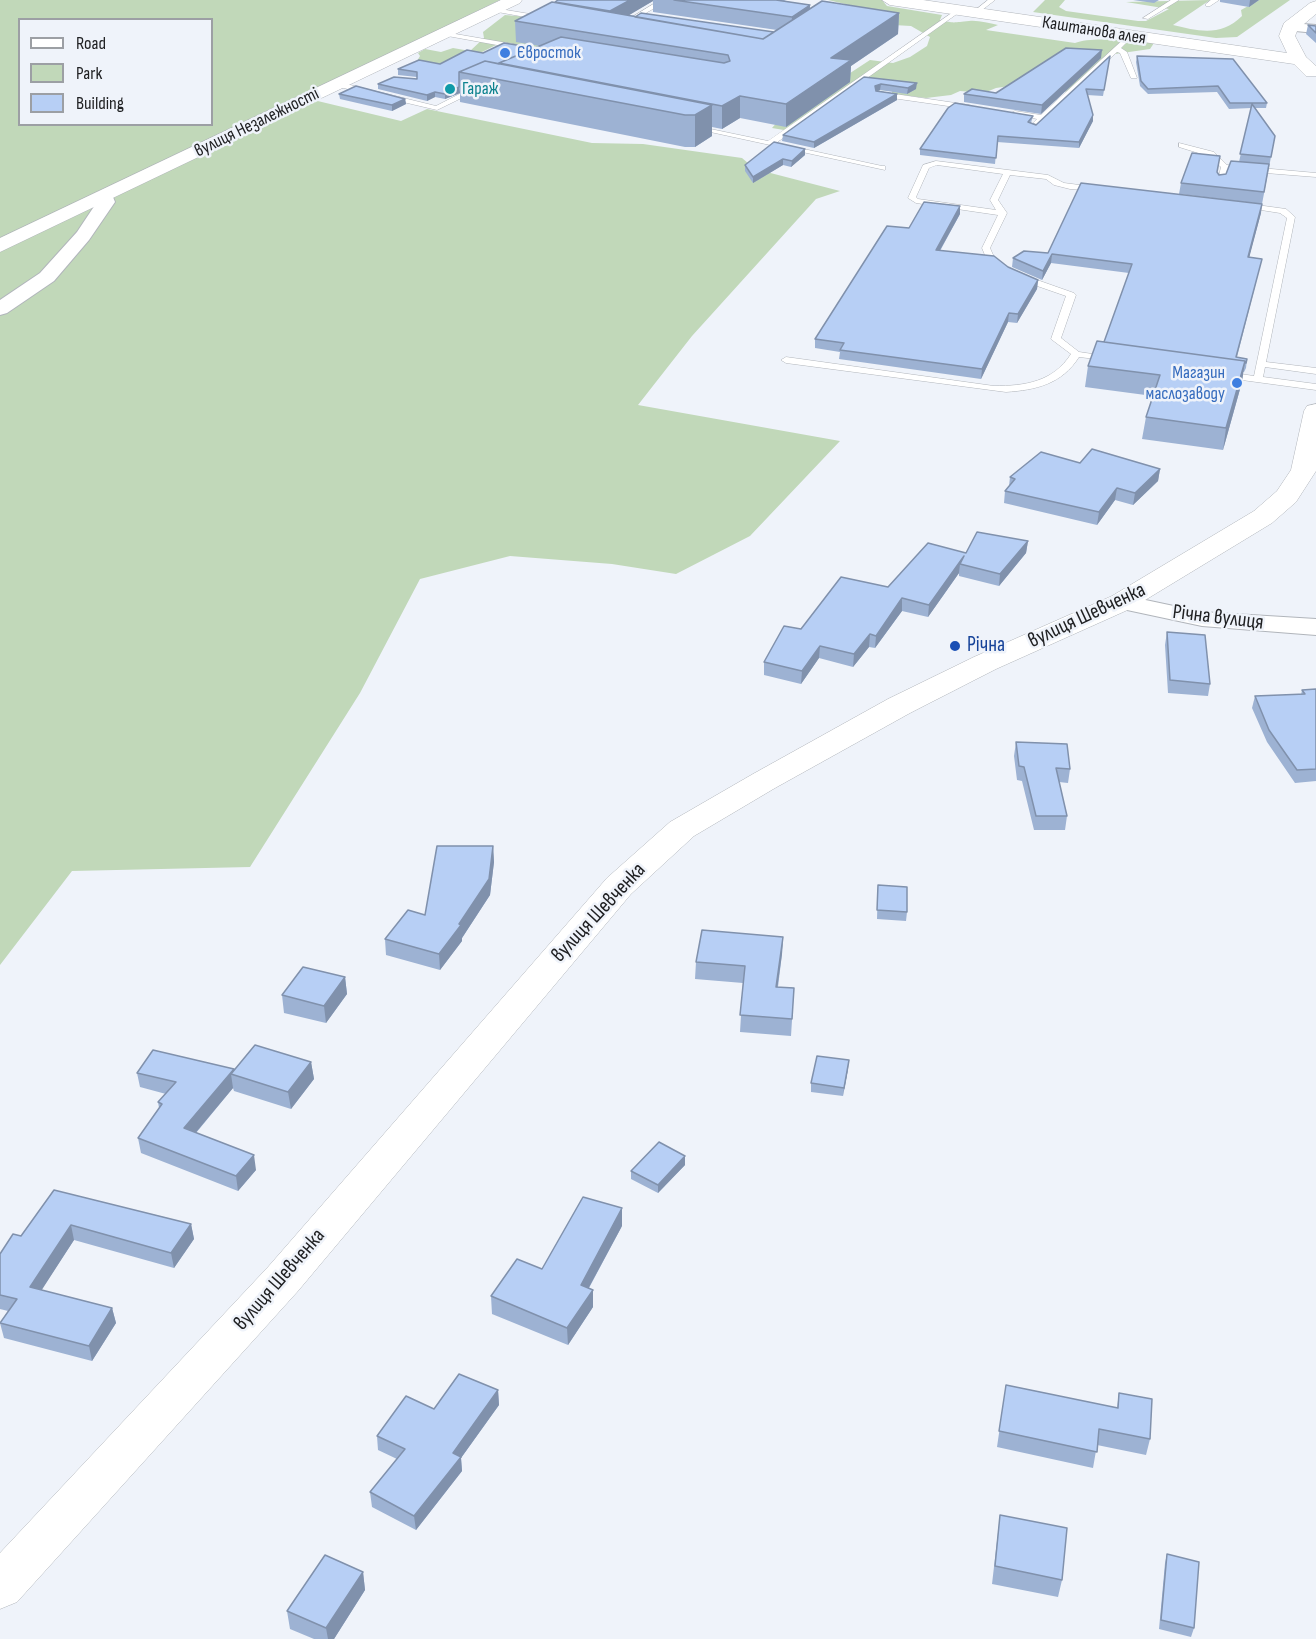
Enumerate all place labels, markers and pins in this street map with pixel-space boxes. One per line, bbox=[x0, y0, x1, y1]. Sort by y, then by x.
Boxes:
place label: Євросток bbox=[517, 42, 581, 64]
marker: Євросток bbox=[498, 46, 512, 60]
place label: Гараж bbox=[462, 78, 498, 100]
marker: Гараж bbox=[443, 82, 457, 96]
place label: Магазин маслозаводу bbox=[1146, 362, 1225, 404]
marker: Магазин маслозаводу bbox=[1230, 376, 1244, 390]
place label: Річна bbox=[967, 633, 1005, 659]
marker: Річна bbox=[948, 639, 962, 653]

